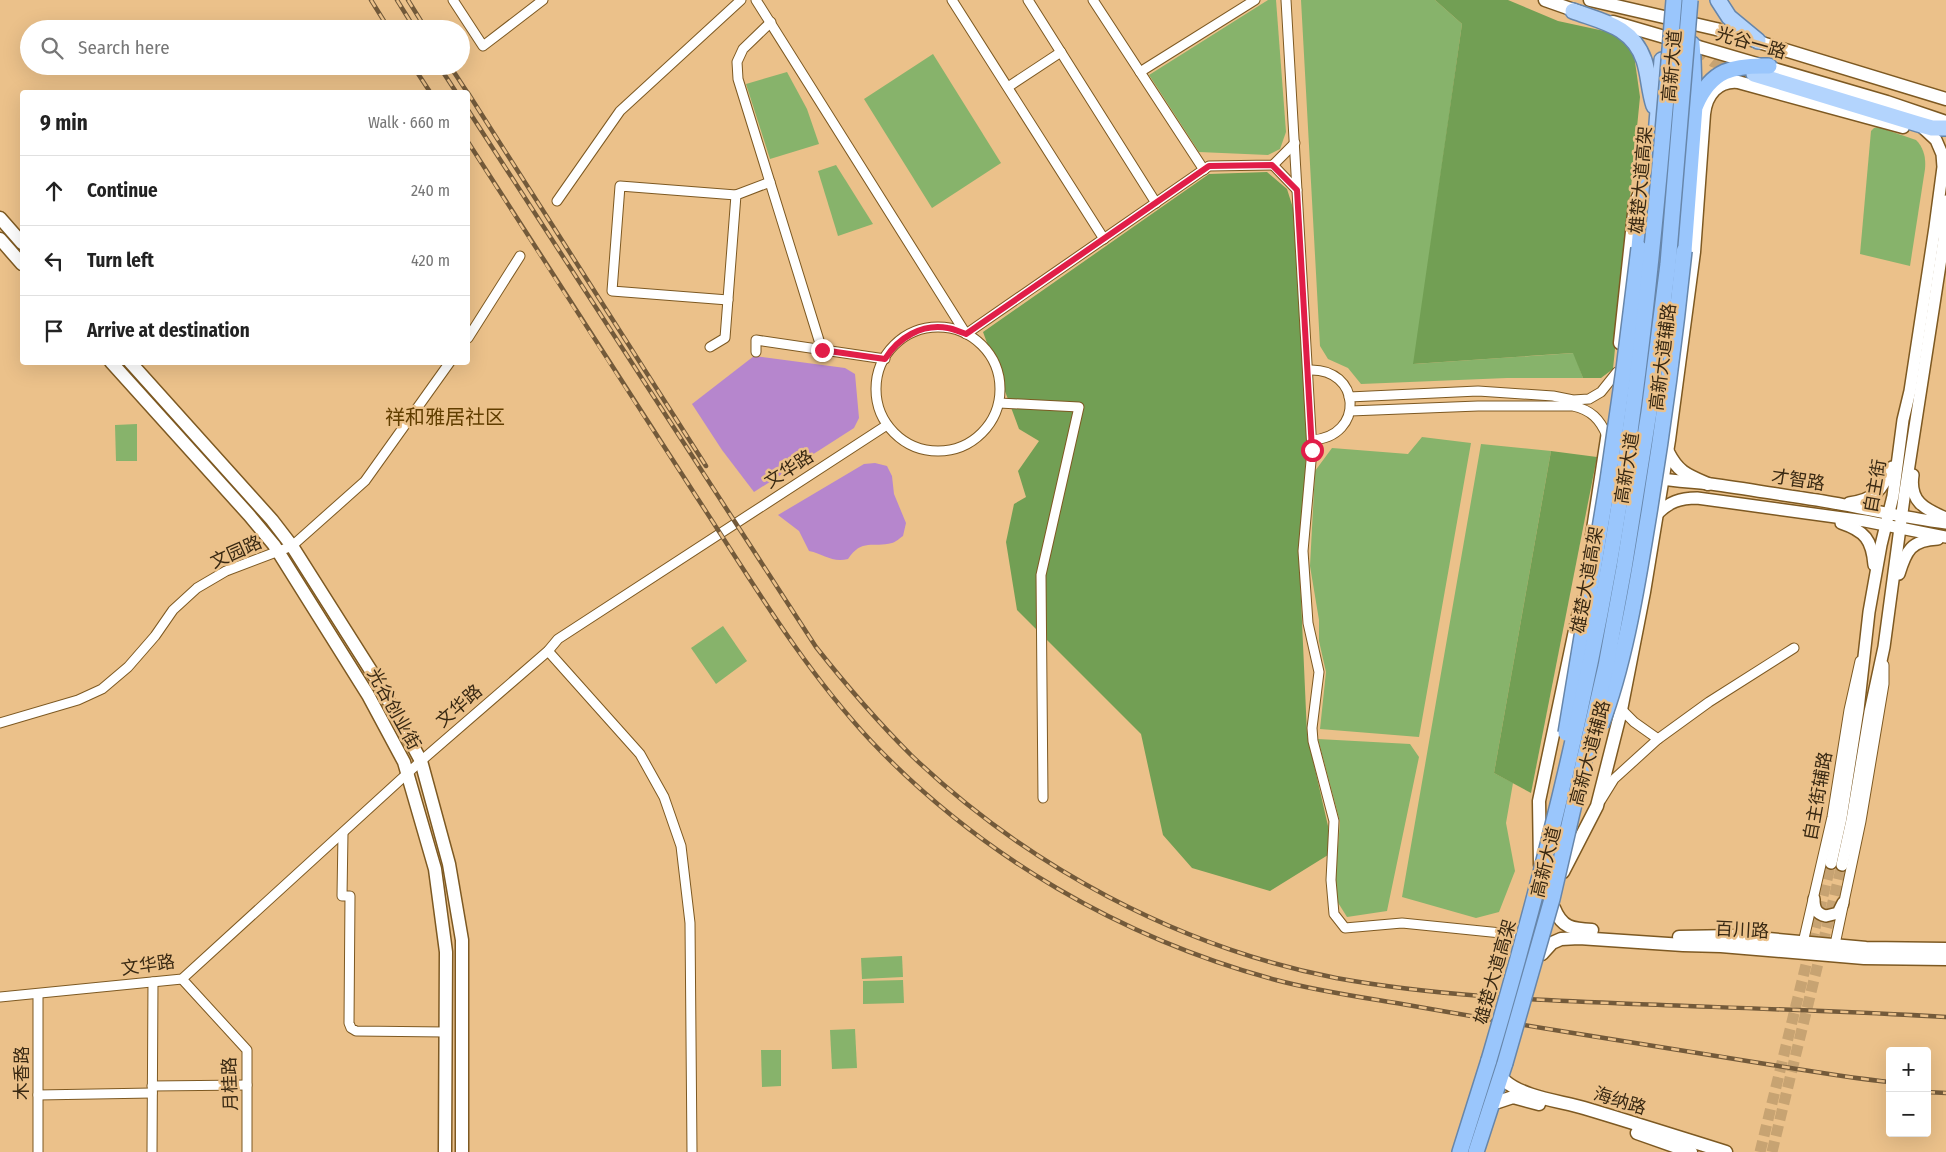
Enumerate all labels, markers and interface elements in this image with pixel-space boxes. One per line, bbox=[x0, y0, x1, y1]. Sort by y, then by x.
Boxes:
search box bbox=[20, 20, 470, 75]
street label: 光谷一路 bbox=[1713, 23, 1789, 63]
street label: 高新大道 bbox=[1658, 29, 1686, 103]
icon: search bbox=[38, 34, 66, 62]
text: Search here bbox=[78, 36, 170, 59]
text: 9 min bbox=[40, 110, 88, 136]
text: Walk · 660 m bbox=[368, 113, 450, 132]
street label: 雄楚大道高架 bbox=[1625, 125, 1657, 235]
icon: ahead bbox=[40, 177, 68, 205]
text: Continue bbox=[87, 179, 158, 202]
text: 240 m bbox=[411, 181, 450, 200]
icon: left bbox=[40, 247, 68, 275]
text: Turn left bbox=[87, 249, 154, 272]
text: 420 m bbox=[411, 251, 450, 270]
street label: 高新大道辅路 bbox=[1646, 302, 1680, 412]
icon: arrive bbox=[40, 317, 68, 345]
text: Arrive at destination bbox=[87, 319, 250, 342]
route end bbox=[811, 339, 834, 362]
district label: 祥和雅居社区 bbox=[385, 405, 505, 429]
street label: 高新大道 bbox=[1611, 431, 1643, 505]
route start bbox=[1301, 439, 1324, 462]
street label: 文华路 bbox=[760, 445, 818, 493]
street label: 自主街 bbox=[1859, 458, 1891, 514]
street label: 才智路 bbox=[1770, 465, 1826, 495]
street label: 雄楚大道高架 bbox=[1567, 525, 1607, 635]
street label: 文园路 bbox=[207, 531, 265, 573]
street label: 光谷创业街 bbox=[363, 664, 425, 754]
street label: 文华路 bbox=[431, 680, 487, 732]
street label: 高新大道辅路 bbox=[1565, 698, 1615, 808]
street label: 自主街辅路 bbox=[1799, 750, 1837, 842]
street label: 高新大道 bbox=[1527, 824, 1565, 900]
street label: 雄楚大道高架 bbox=[1470, 917, 1520, 1027]
street label: 百川路 bbox=[1714, 918, 1770, 942]
street label: 文华路 bbox=[120, 950, 176, 980]
street label: 木香路 bbox=[11, 1046, 33, 1100]
map controls bbox=[1886, 1047, 1931, 1137]
button: + bbox=[1886, 1047, 1931, 1092]
street label: 月桂路 bbox=[218, 1057, 242, 1111]
street label: 海纳路 bbox=[1591, 1083, 1649, 1119]
button: − bbox=[1886, 1092, 1931, 1137]

